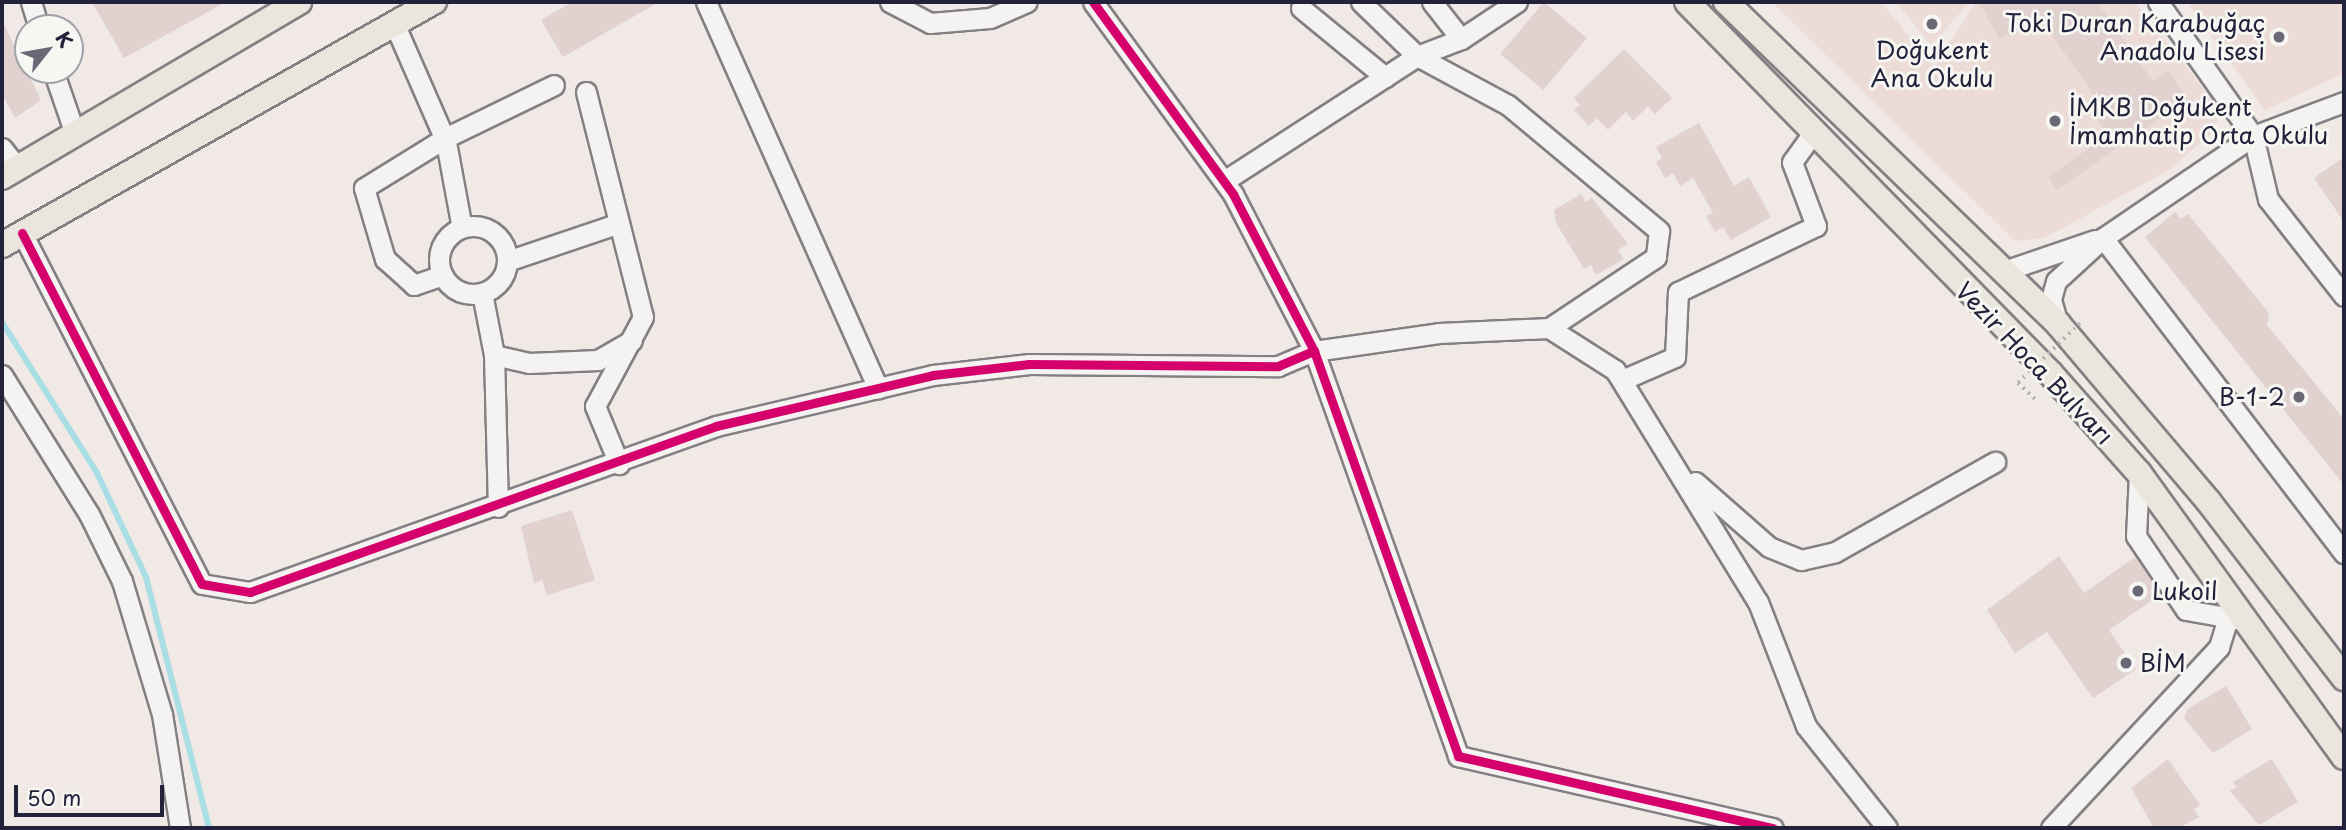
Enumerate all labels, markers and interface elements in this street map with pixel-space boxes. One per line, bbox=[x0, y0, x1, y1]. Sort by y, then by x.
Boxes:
place label: Toki Duran Karabuğaç Anadolu Lisesi bbox=[2003, 9, 2265, 65]
north arrow bbox=[14, 14, 84, 84]
marker: Doğukent Ana Okulu bbox=[1924, 16, 1940, 32]
text: K bbox=[50, 26, 81, 52]
marker: Toki Duran Karabuğaç Anadolu Lisesi bbox=[2271, 29, 2287, 45]
place label: Doğukent Ana Okulu bbox=[1871, 36, 1993, 92]
place label: İMKB Doğukent İmamhatip Orta Okulu bbox=[2069, 93, 2330, 149]
marker: İMKB Doğukent İmamhatip Orta Okulu bbox=[2047, 113, 2063, 129]
street label: Vezir Hoca Bulvarı bbox=[1951, 276, 2119, 450]
place label: B-1-2 bbox=[2219, 383, 2285, 411]
marker: B-1-2 bbox=[2291, 389, 2307, 405]
place label: Lukoil bbox=[2152, 577, 2218, 605]
marker: Lukoil bbox=[2130, 583, 2146, 599]
place label: BİM bbox=[2140, 649, 2186, 677]
marker: BİM bbox=[2118, 655, 2134, 671]
scale bar bbox=[18, 770, 168, 814]
text: 50 m bbox=[27, 781, 81, 813]

